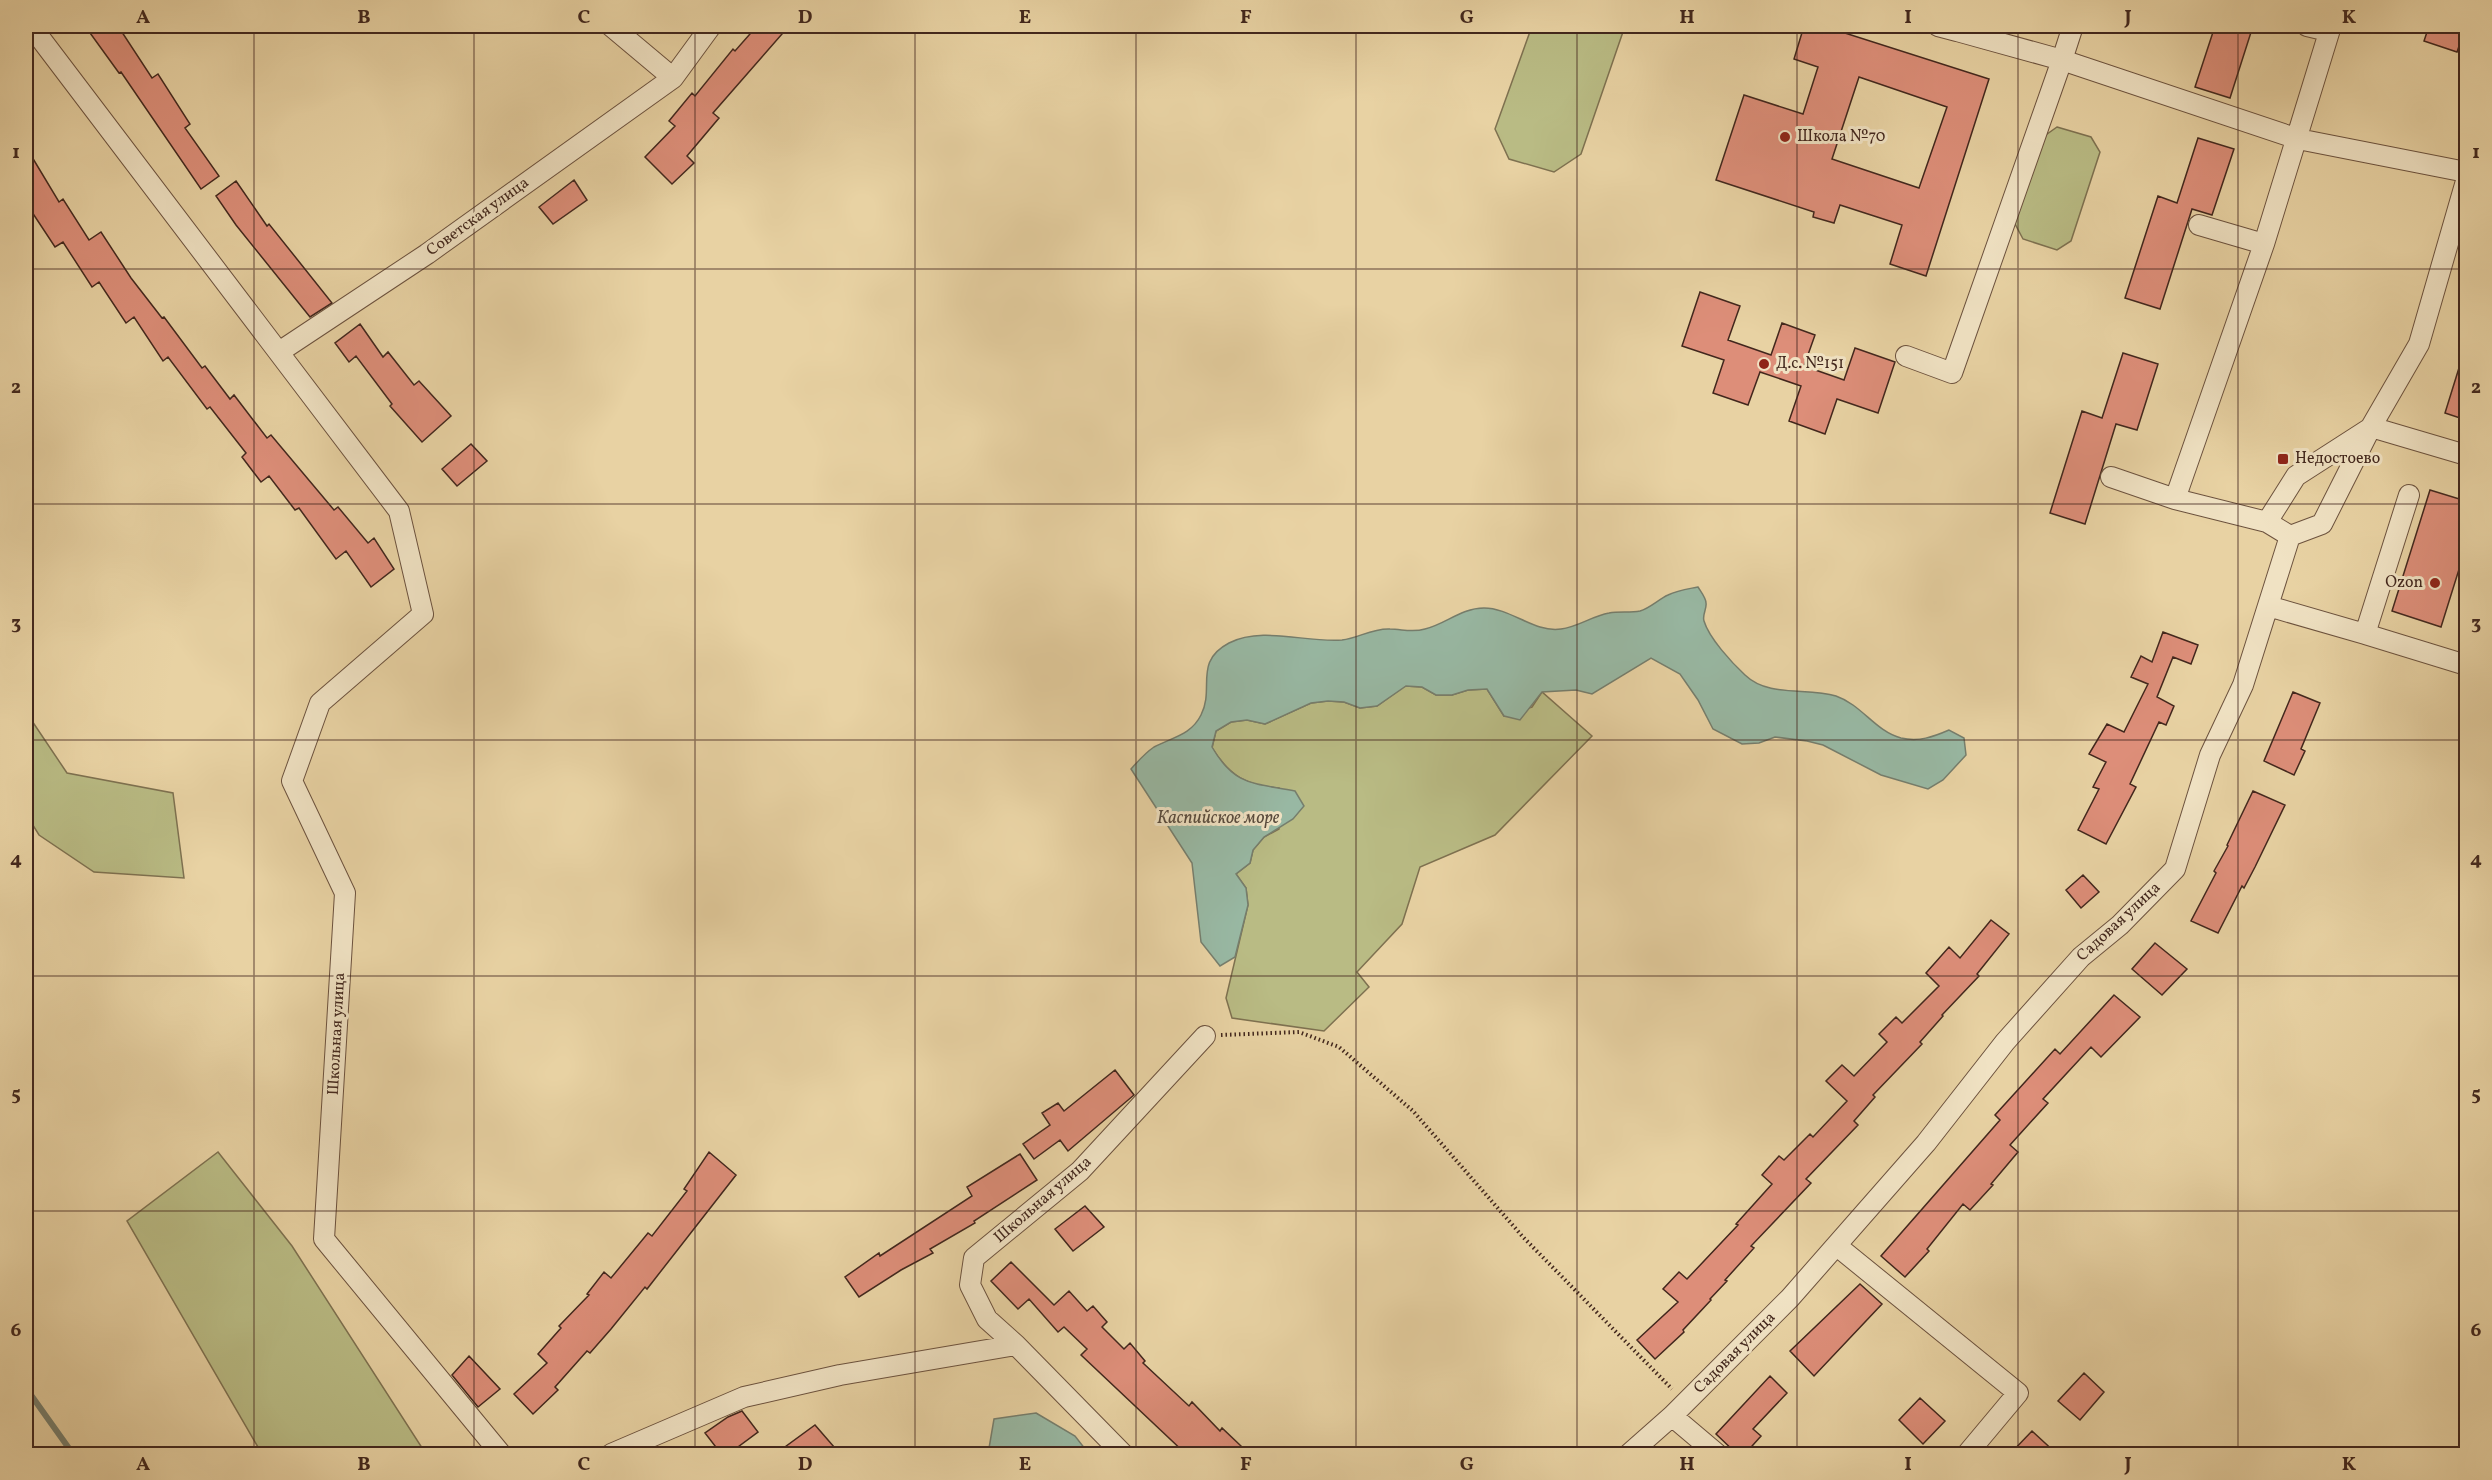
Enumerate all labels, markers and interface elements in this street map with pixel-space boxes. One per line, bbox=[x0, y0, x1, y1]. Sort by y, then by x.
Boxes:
text: A bbox=[136, 4, 150, 32]
text: B bbox=[357, 4, 371, 32]
text: C bbox=[578, 4, 591, 32]
text: D bbox=[798, 4, 812, 32]
text: E bbox=[1019, 4, 1031, 32]
text: F bbox=[1240, 4, 1252, 32]
text: G bbox=[1460, 4, 1474, 32]
text: H bbox=[1679, 4, 1695, 32]
text: I bbox=[1904, 4, 1912, 32]
text: J bbox=[2123, 4, 2132, 32]
text: K bbox=[2342, 4, 2357, 32]
place label: Школа №70 bbox=[1797, 126, 1885, 148]
marker: Школа №70 bbox=[1778, 130, 1792, 144]
text: 1 bbox=[12, 139, 20, 167]
text: 1 bbox=[2472, 139, 2480, 167]
street label: Советская улица bbox=[422, 172, 534, 262]
place label: Д.с. №151 bbox=[1776, 353, 1844, 375]
marker: Д.с. №151 bbox=[1757, 357, 1771, 371]
text: 2 bbox=[11, 374, 21, 402]
text: 2 bbox=[2471, 374, 2481, 402]
place label: Недостоево bbox=[2295, 448, 2380, 470]
marker: Недостоево bbox=[2276, 452, 2290, 466]
place label: Ozon bbox=[2385, 572, 2423, 594]
marker: Ozon bbox=[2428, 576, 2442, 590]
text: 3 bbox=[11, 610, 21, 638]
text: 3 bbox=[2471, 610, 2481, 638]
water label: Каспийское море bbox=[1157, 806, 1280, 831]
text: 4 bbox=[10, 846, 22, 874]
text: 4 bbox=[2470, 846, 2482, 874]
street label: Садовая улица bbox=[2072, 877, 2166, 967]
street label: Школьная улица bbox=[323, 972, 351, 1096]
text: 5 bbox=[11, 1081, 21, 1109]
text: 5 bbox=[2471, 1081, 2481, 1109]
street label: Школьная улица bbox=[989, 1151, 1097, 1249]
street label: Садовая улица bbox=[1689, 1307, 1781, 1399]
text: 6 bbox=[11, 1317, 22, 1345]
text: 6 bbox=[2471, 1317, 2482, 1345]
text: A bbox=[136, 1451, 150, 1479]
text: B bbox=[357, 1451, 371, 1479]
text: C bbox=[578, 1451, 591, 1479]
text: D bbox=[798, 1451, 812, 1479]
text: E bbox=[1019, 1451, 1031, 1479]
text: F bbox=[1240, 1451, 1252, 1479]
text: G bbox=[1460, 1451, 1474, 1479]
text: H bbox=[1679, 1451, 1695, 1479]
text: I bbox=[1904, 1451, 1912, 1479]
text: J bbox=[2123, 1451, 2132, 1479]
text: K bbox=[2342, 1451, 2357, 1479]

